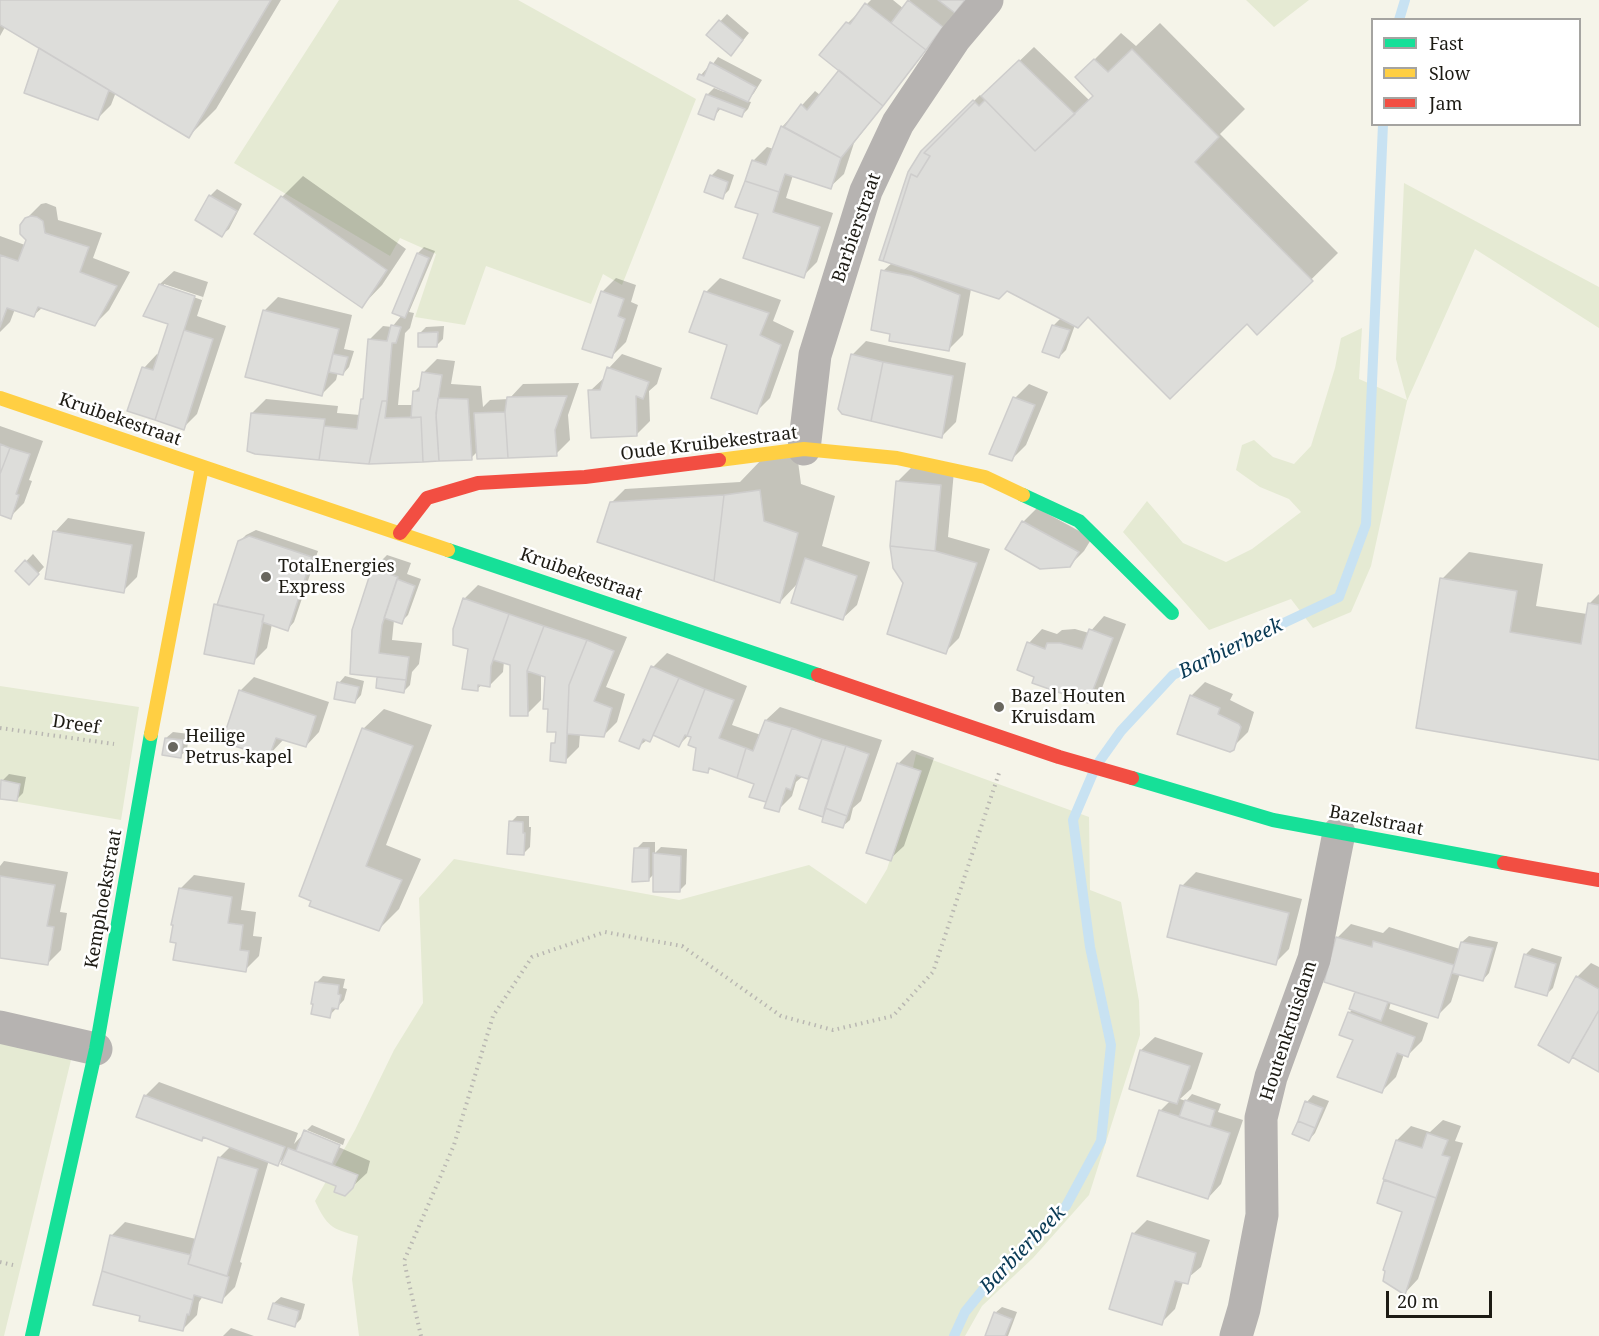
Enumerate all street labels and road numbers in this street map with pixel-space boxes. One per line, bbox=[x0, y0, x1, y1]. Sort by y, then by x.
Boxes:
street label: Barbierstraat bbox=[828, 170, 886, 286]
street label: Kruibekestraat bbox=[56, 389, 184, 451]
street label: Oude Kruibekestraat bbox=[619, 422, 799, 466]
street label: Kruibekestraat bbox=[517, 544, 645, 606]
street label: Dreef bbox=[51, 711, 101, 739]
street label: Bazelstraat bbox=[1327, 801, 1425, 841]
street label: Kemphoekstraat bbox=[81, 828, 127, 970]
street label: Houtenkruisdam bbox=[1256, 958, 1322, 1104]

